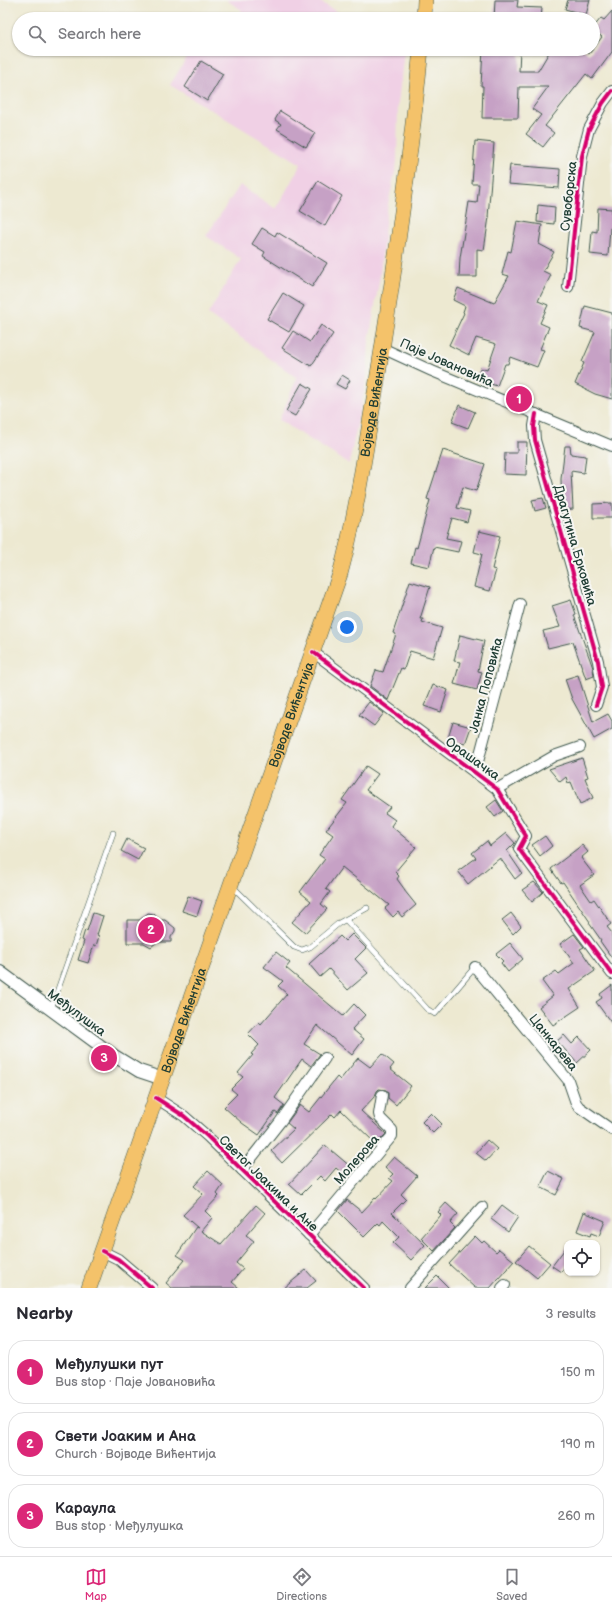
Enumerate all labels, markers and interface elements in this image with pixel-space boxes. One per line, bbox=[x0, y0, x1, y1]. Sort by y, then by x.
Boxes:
search box bbox=[12, 12, 600, 56]
icon: search bbox=[26, 23, 48, 45]
text: Search here bbox=[58, 25, 141, 44]
street label: Сувоборска bbox=[557, 160, 581, 232]
street label: Паје Јовановића bbox=[397, 335, 496, 391]
street label: Војводе Вићентија bbox=[358, 346, 391, 458]
pin: 1 bbox=[506, 384, 532, 414]
street label: Драгутина Брковића bbox=[550, 483, 600, 608]
your location bbox=[337, 617, 357, 637]
street label: Јанка Поповића bbox=[466, 636, 506, 735]
street label: Војводе Вићентија bbox=[266, 660, 318, 770]
street label: Орашачка bbox=[442, 734, 503, 784]
pin: 2 bbox=[138, 915, 164, 945]
street label: Војводе Вићентија bbox=[158, 965, 210, 1075]
street label: Међулушка bbox=[44, 986, 109, 1040]
street label: Цанкарева bbox=[525, 1011, 581, 1074]
pin: 3 bbox=[91, 1043, 117, 1073]
street label: Молерова bbox=[331, 1131, 383, 1188]
street label: Светог Јоакима и Ане bbox=[215, 1132, 321, 1235]
map controls bbox=[564, 1240, 600, 1276]
button: locate bbox=[564, 1240, 600, 1276]
text: Nearby bbox=[16, 1304, 73, 1324]
text: 3 results bbox=[545, 1306, 596, 1322]
text: Међулушки пут bbox=[55, 1355, 163, 1374]
text: 1 bbox=[27, 1364, 33, 1380]
text: 150 m bbox=[561, 1364, 595, 1380]
text: Bus stop · Паје Јовановића bbox=[55, 1374, 215, 1390]
text: Свети Јоаким и Ана bbox=[55, 1427, 196, 1446]
text: 2 bbox=[26, 1436, 34, 1452]
text: 190 m bbox=[561, 1436, 595, 1452]
text: Church · Војводе Вићентија bbox=[55, 1446, 216, 1462]
text: Караула bbox=[55, 1499, 116, 1518]
text: 3 bbox=[26, 1508, 34, 1524]
text: 260 m bbox=[557, 1508, 595, 1524]
text: Bus stop · Међулушка bbox=[55, 1518, 183, 1534]
tab: Map bbox=[85, 1566, 107, 1603]
tab: Directions bbox=[276, 1566, 327, 1603]
tab: Saved bbox=[496, 1566, 527, 1603]

